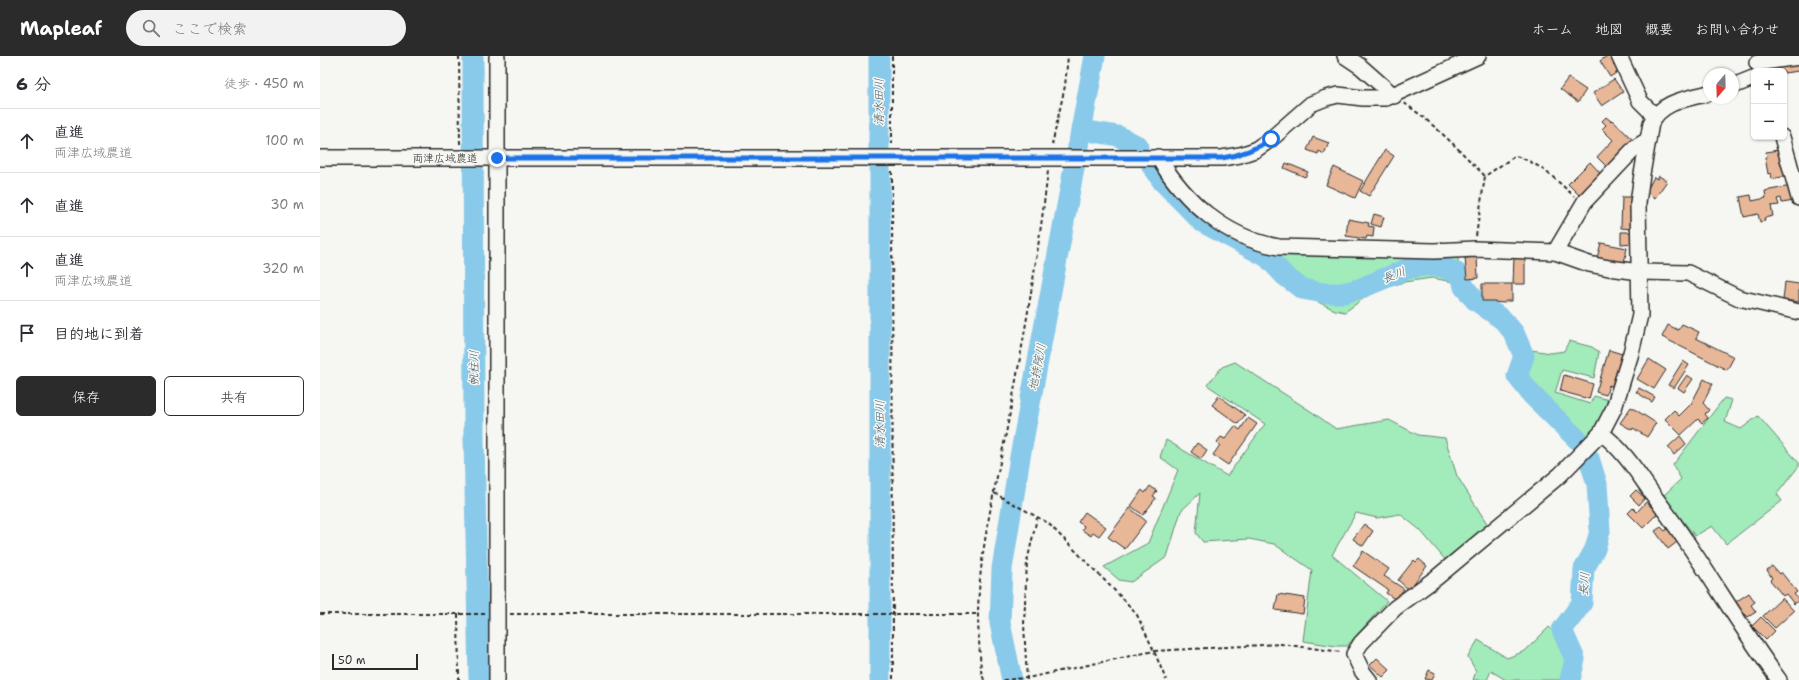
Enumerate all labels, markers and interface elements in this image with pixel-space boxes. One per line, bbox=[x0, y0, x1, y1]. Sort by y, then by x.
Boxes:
search box bbox=[126, 10, 406, 46]
text: Mapleaf bbox=[20, 16, 102, 41]
icon: search bbox=[140, 17, 162, 39]
text: ここで検索 bbox=[172, 19, 247, 39]
text: ホーム bbox=[1532, 20, 1573, 38]
text: 地図 bbox=[1595, 20, 1623, 38]
text: 概要 bbox=[1645, 20, 1673, 38]
text: お問い合わせ bbox=[1695, 20, 1779, 38]
north arrow bbox=[1703, 68, 1739, 104]
map controls bbox=[1751, 68, 1787, 140]
button: + bbox=[1751, 68, 1787, 104]
text: 6 分 bbox=[16, 73, 51, 95]
text: 徒歩 · 450 m bbox=[224, 75, 304, 92]
water label: 清水田川 bbox=[871, 78, 887, 126]
button: − bbox=[1751, 104, 1787, 140]
text: 直進 bbox=[54, 122, 84, 142]
icon: ahead bbox=[16, 130, 38, 152]
route start bbox=[1262, 130, 1280, 148]
text: 100 m bbox=[265, 132, 304, 149]
text: 両津広域農道 bbox=[54, 144, 132, 161]
route end bbox=[488, 149, 506, 167]
street label: 両津広域農道 bbox=[412, 151, 478, 166]
icon: ahead bbox=[16, 194, 38, 216]
text: 直進 bbox=[54, 196, 84, 216]
text: 30 m bbox=[270, 196, 304, 213]
text: 直進 bbox=[54, 250, 84, 270]
icon: ahead bbox=[16, 258, 38, 280]
text: 320 m bbox=[262, 260, 304, 277]
water label: 長川 bbox=[1380, 263, 1408, 287]
text: 両津広域農道 bbox=[54, 272, 132, 289]
icon: arrive bbox=[16, 322, 38, 344]
text: 目的地に到着 bbox=[54, 324, 144, 344]
water label: 地持院川 bbox=[1025, 342, 1049, 392]
water label: 帆柱川 bbox=[466, 350, 482, 386]
button: 保存 bbox=[16, 376, 156, 416]
button: 共有 bbox=[164, 376, 304, 416]
water label: 清水田川 bbox=[872, 400, 888, 448]
water label: 長川 bbox=[1575, 571, 1593, 597]
scale bar bbox=[332, 652, 418, 671]
text: 50 m bbox=[338, 653, 366, 668]

